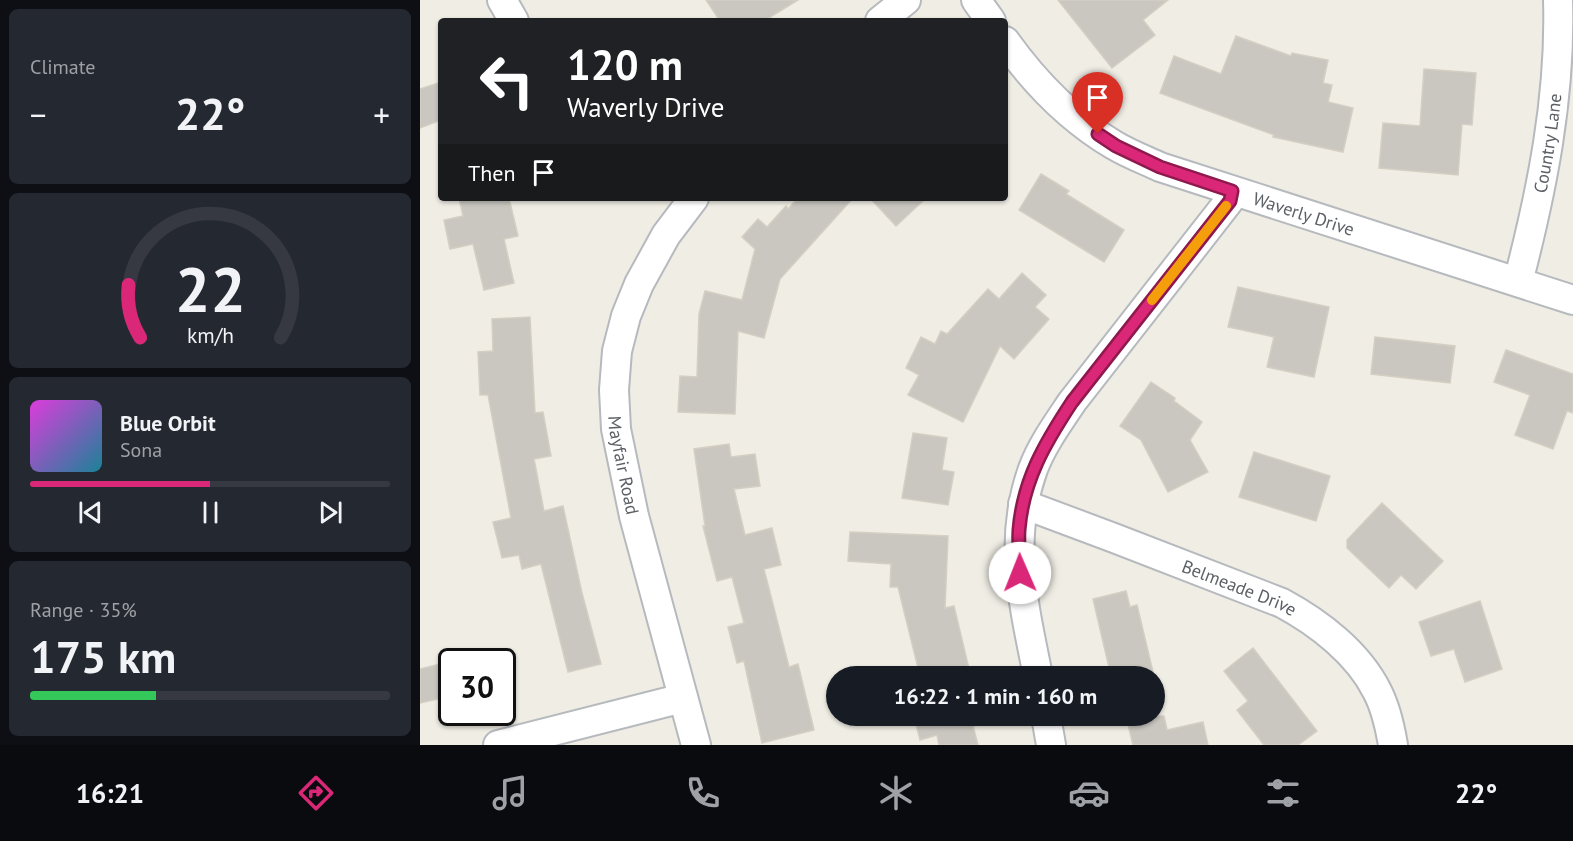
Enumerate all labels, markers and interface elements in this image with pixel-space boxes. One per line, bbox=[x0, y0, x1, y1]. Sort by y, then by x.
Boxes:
text: 120 m bbox=[567, 37, 683, 92]
icon: left bbox=[468, 42, 546, 120]
text: Climate bbox=[30, 54, 96, 80]
pin bbox=[1072, 72, 1123, 134]
icon: arrive bbox=[1081, 81, 1114, 114]
text: 22° bbox=[175, 84, 245, 142]
text: Waverly Drive bbox=[567, 90, 724, 124]
street label: Country Lane bbox=[1528, 92, 1566, 195]
text: − bbox=[30, 93, 47, 136]
text: + bbox=[373, 93, 390, 136]
icon: arrive bbox=[527, 156, 560, 189]
text: Then bbox=[468, 159, 515, 187]
street label: Waverly Drive bbox=[1250, 186, 1357, 240]
text: 22 bbox=[175, 248, 245, 329]
text: km/h bbox=[186, 321, 233, 349]
text: Blue Orbit bbox=[120, 409, 216, 437]
street label: Mayfair Road bbox=[604, 415, 645, 516]
text: Sona bbox=[120, 437, 162, 463]
icon: previous bbox=[74, 496, 107, 529]
icon: pause bbox=[194, 496, 227, 529]
icon: next bbox=[314, 496, 347, 529]
position arrow bbox=[988, 541, 1052, 605]
street label: Belmeade Drive bbox=[1179, 554, 1301, 621]
text: Range · 35% bbox=[30, 597, 137, 623]
text: 175 km bbox=[30, 627, 176, 685]
speed limit sign: 30 bbox=[438, 648, 516, 726]
text: 16:22 · 1 min · 160 m bbox=[894, 682, 1097, 710]
icon: directions bbox=[295, 772, 337, 814]
icon: music bbox=[489, 772, 531, 814]
icon: phone bbox=[682, 772, 724, 814]
icon: climate bbox=[875, 772, 917, 814]
icon: car bbox=[1068, 772, 1110, 814]
icon: filters bbox=[1262, 772, 1304, 814]
text: 16:21 bbox=[76, 776, 144, 810]
text: 22° bbox=[1455, 776, 1497, 810]

